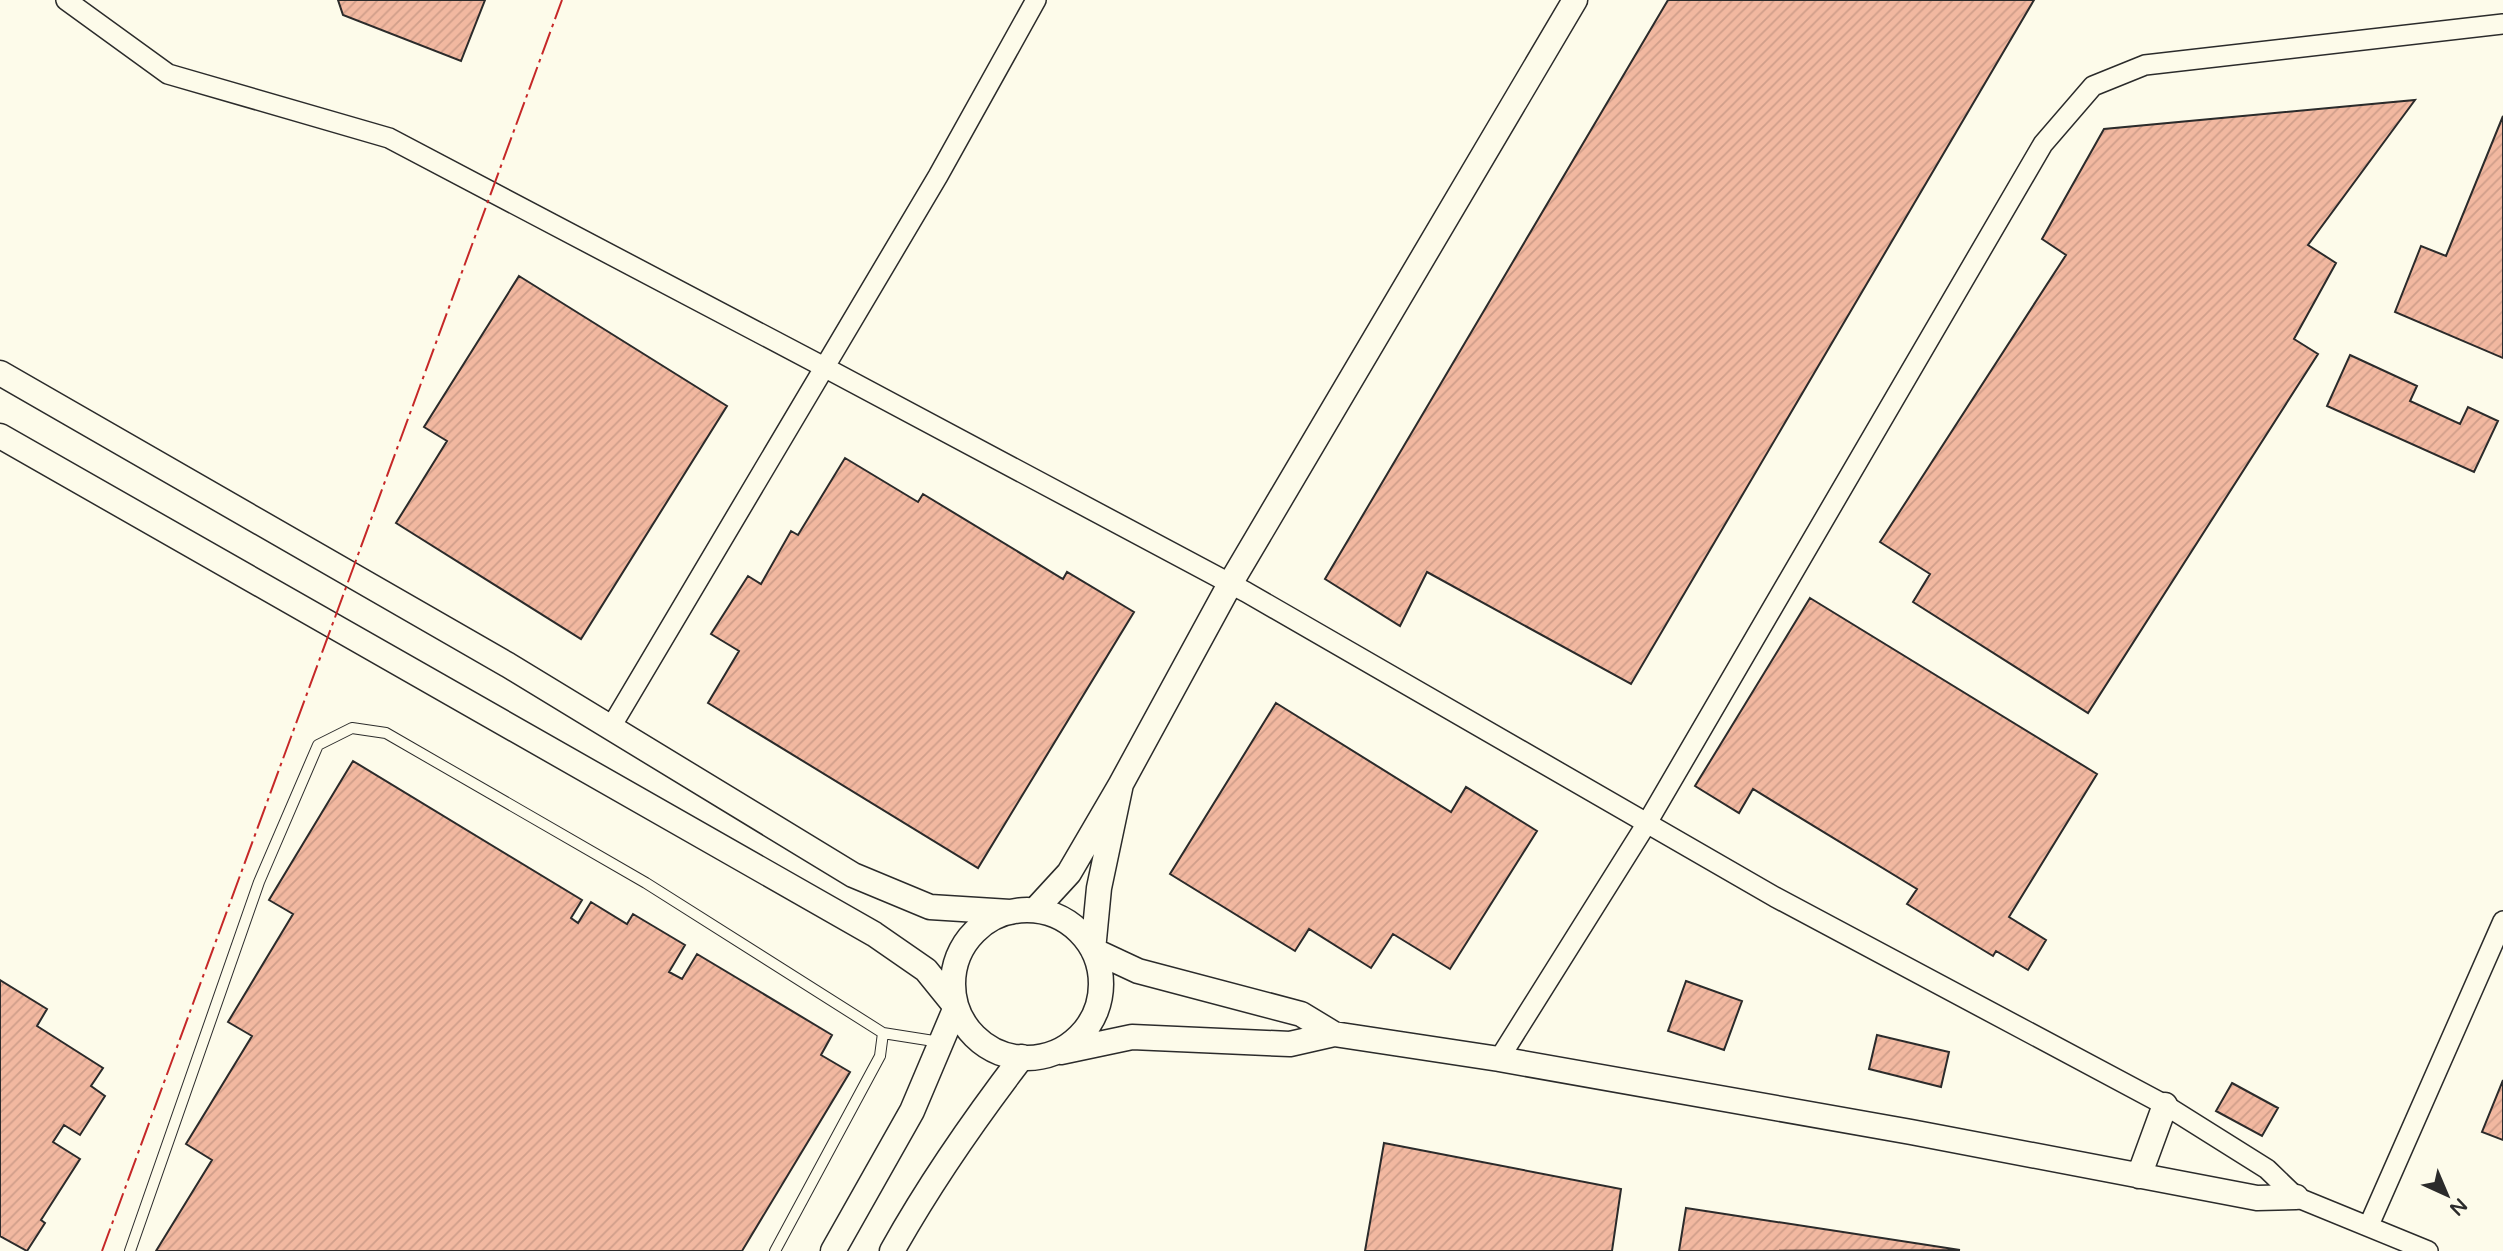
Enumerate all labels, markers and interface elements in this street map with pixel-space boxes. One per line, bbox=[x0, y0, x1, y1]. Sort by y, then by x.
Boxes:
north arrow bbox=[2412, 1160, 2482, 1230]
text: N bbox=[2445, 1193, 2471, 1220]

